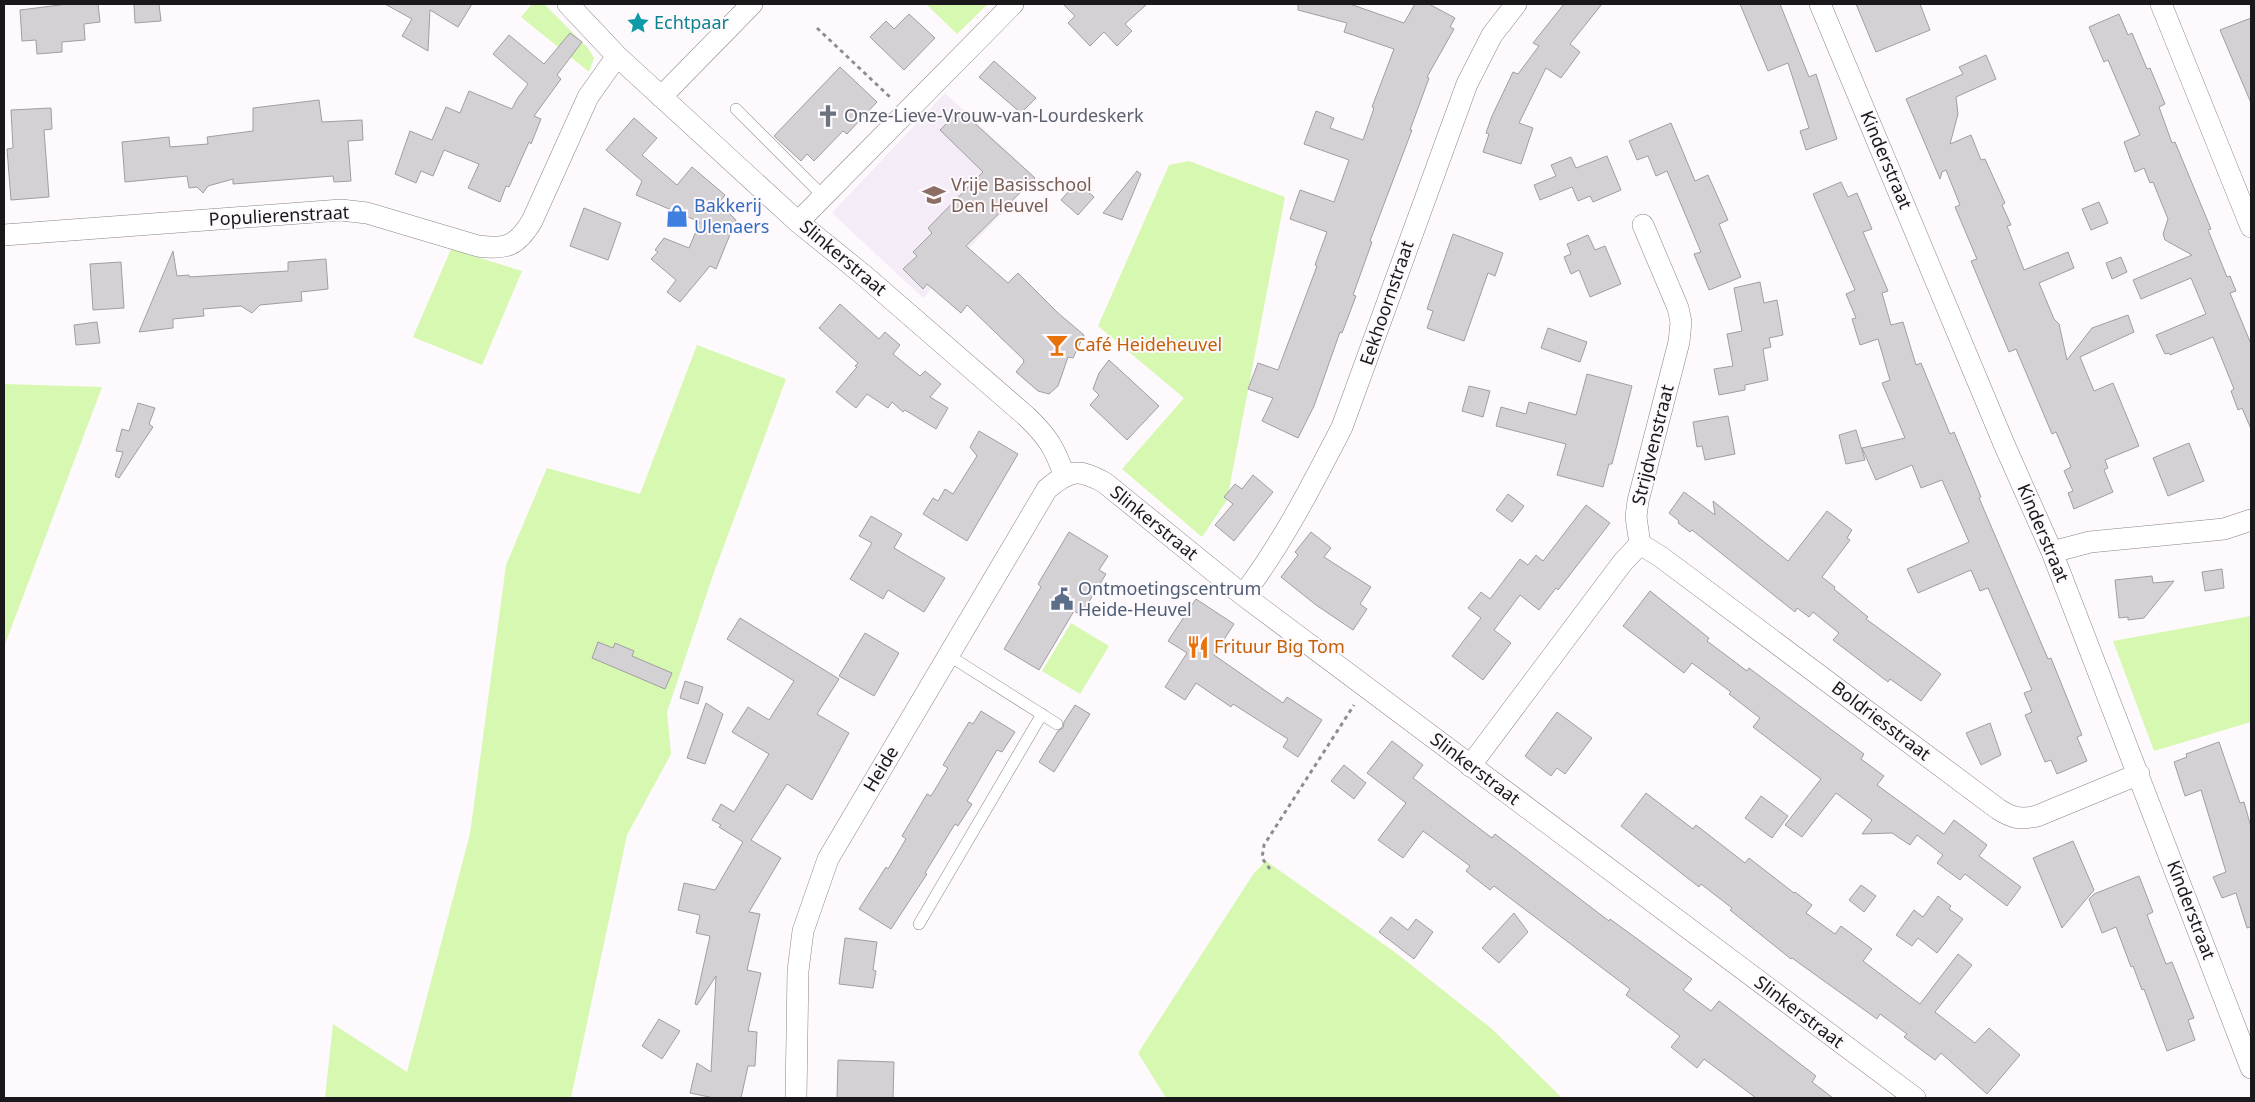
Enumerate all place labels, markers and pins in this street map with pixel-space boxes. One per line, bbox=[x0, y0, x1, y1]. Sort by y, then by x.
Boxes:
place icon: Echtpaar bbox=[625, 10, 651, 36]
place label: Echtpaar bbox=[654, 10, 730, 34]
church icon: Onze-Lieve-Vrouw-van-Lourdeskerk bbox=[815, 103, 841, 129]
place label: Onze-Lieve-Vrouw-van-Lourdeskerk bbox=[844, 103, 1144, 127]
place label: Vrije Basisschool Den Heuvel bbox=[951, 172, 1092, 217]
school or university icon: Vrije Basisschool Den Heuvel bbox=[921, 182, 947, 208]
place label: Bakkerij Ulenaers bbox=[694, 193, 769, 238]
shop icon: Bakkerij Ulenaers bbox=[664, 203, 690, 229]
bar icon: Café Heideheuvel bbox=[1044, 332, 1070, 358]
place label: Café Heideheuvel bbox=[1074, 332, 1222, 356]
place label: Ontmoetingscentrum Heide-Heuvel bbox=[1078, 576, 1261, 621]
public building icon: Ontmoetingscentrum Heide-Heuvel bbox=[1049, 586, 1075, 612]
restaurant icon: Frituur Big Tom bbox=[1185, 634, 1211, 660]
place label: Frituur Big Tom bbox=[1214, 634, 1345, 658]

